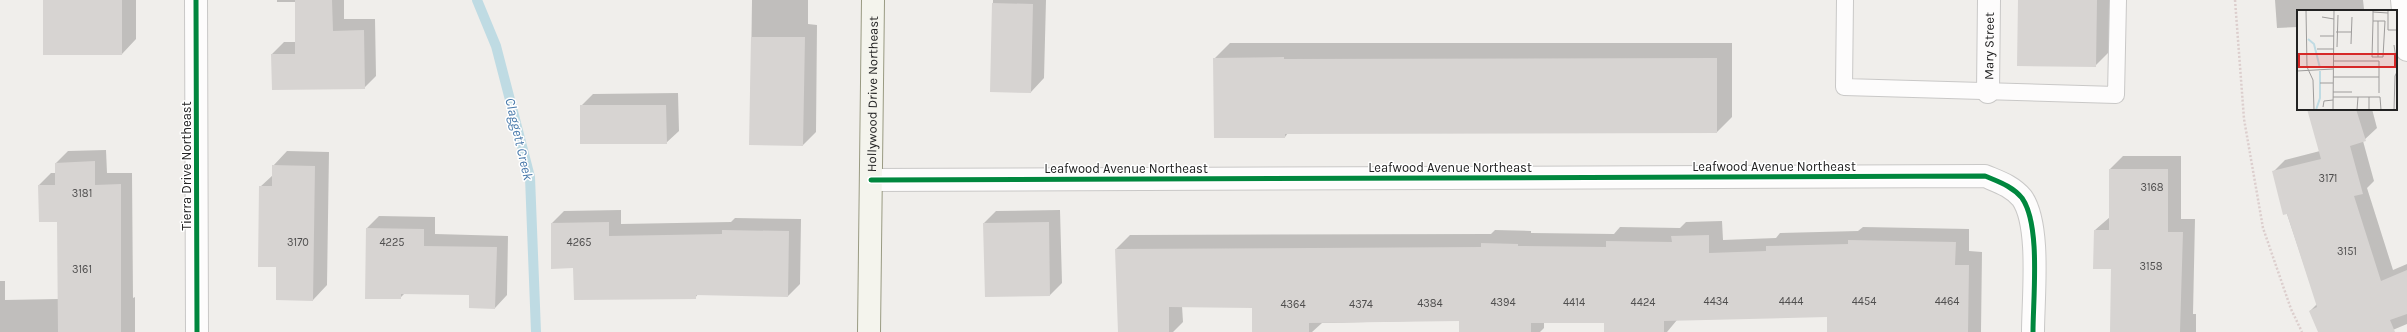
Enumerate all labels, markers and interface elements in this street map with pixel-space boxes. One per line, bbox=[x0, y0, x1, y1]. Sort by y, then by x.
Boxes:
inset map bbox=[2297, 10, 2397, 110]
street label: Mary Street bbox=[1981, 12, 1996, 80]
street label: Hollywood Drive Northeast bbox=[863, 16, 880, 172]
water label: Claggett Creek bbox=[501, 96, 537, 183]
street label: Tierra Drive Northeast bbox=[179, 101, 194, 231]
street label: Leafwood Avenue Northeast bbox=[1692, 159, 1856, 174]
street label: Leafwood Avenue Northeast bbox=[1368, 160, 1532, 175]
street label: Leafwood Avenue Northeast bbox=[1044, 161, 1208, 176]
house number: 3171 bbox=[2319, 172, 2337, 185]
house number: 3168 bbox=[2140, 181, 2164, 194]
house number: 3181 bbox=[72, 187, 92, 200]
house number: 3170 bbox=[287, 236, 309, 249]
house number: 4225 bbox=[379, 236, 405, 249]
house number: 4265 bbox=[566, 236, 592, 249]
house number: 3151 bbox=[2337, 245, 2357, 258]
house number: 3158 bbox=[2139, 260, 2163, 273]
house number: 3161 bbox=[72, 263, 92, 276]
house number: 4434 bbox=[1704, 295, 1728, 308]
house number: 4444 bbox=[1779, 295, 1803, 308]
house number: 4454 bbox=[1852, 295, 1876, 308]
house number: 4464 bbox=[1935, 295, 1959, 308]
house number: 4394 bbox=[1490, 296, 1516, 309]
house number: 4414 bbox=[1563, 296, 1585, 309]
house number: 4424 bbox=[1631, 296, 1655, 309]
house number: 4384 bbox=[1417, 297, 1443, 310]
house number: 4364 bbox=[1280, 298, 1306, 311]
house number: 4374 bbox=[1349, 298, 1373, 311]

